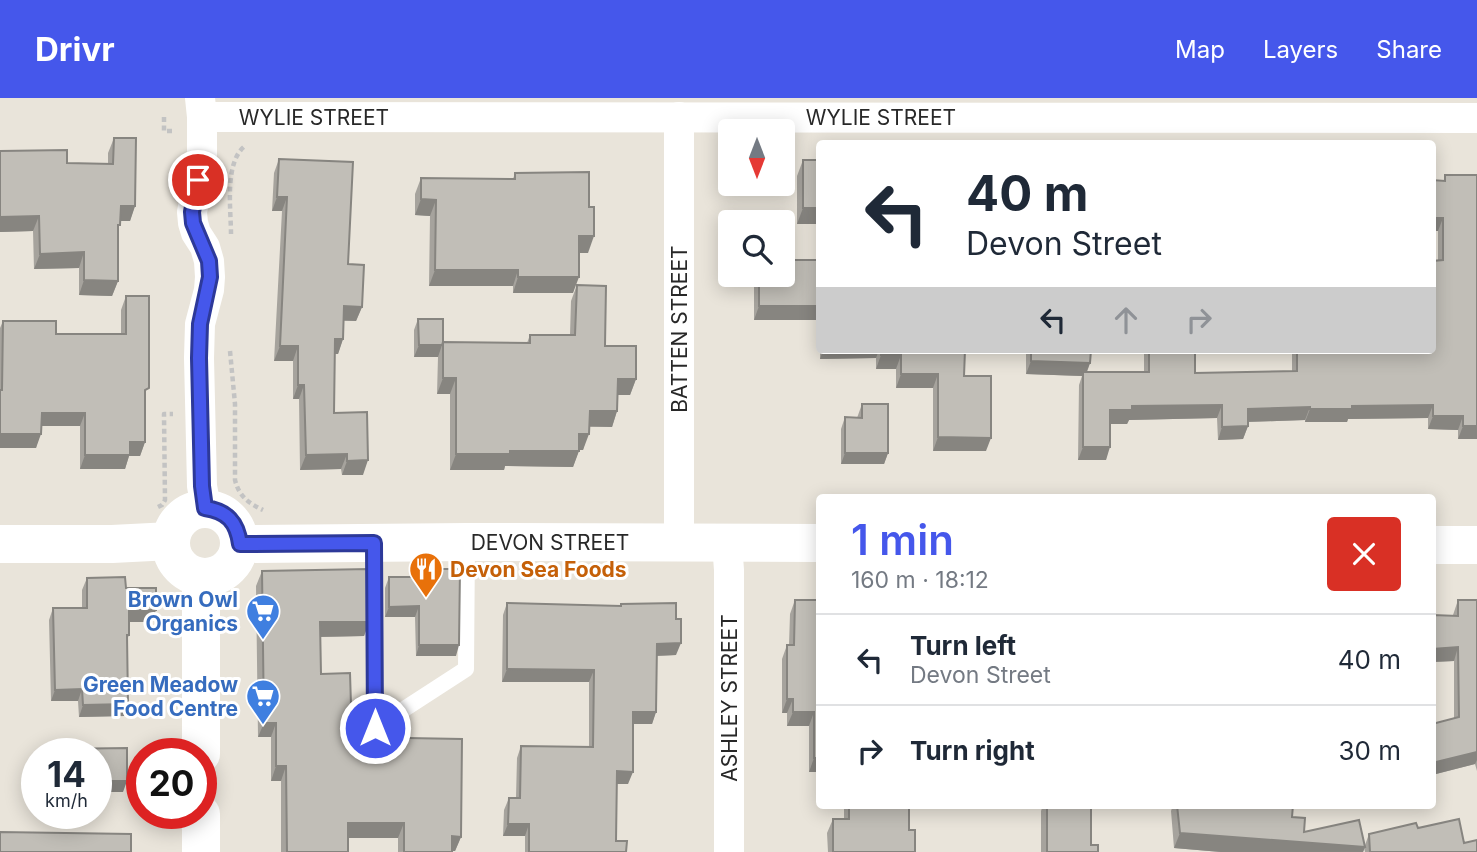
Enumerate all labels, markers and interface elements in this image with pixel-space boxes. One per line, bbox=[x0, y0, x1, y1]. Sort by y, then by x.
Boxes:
text: Drivr bbox=[35, 29, 115, 69]
text: Map bbox=[1175, 35, 1225, 64]
text: Layers bbox=[1263, 35, 1338, 64]
text: Share bbox=[1376, 35, 1442, 64]
street label: WYLIE STREET bbox=[239, 105, 389, 130]
street label: WYLIE STREET bbox=[806, 105, 956, 130]
north arrow bbox=[718, 119, 794, 196]
map controls bbox=[718, 119, 795, 287]
pin bbox=[168, 150, 228, 210]
icon: arrive bbox=[179, 161, 217, 199]
text: 40 m bbox=[966, 164, 1089, 223]
icon: left bbox=[851, 168, 942, 259]
button: search bbox=[718, 210, 795, 287]
text: Devon Street bbox=[966, 224, 1162, 263]
street label: BATTEN STREET bbox=[667, 245, 692, 413]
icon: left bbox=[1034, 301, 1072, 339]
icon: ahead bbox=[1107, 301, 1145, 339]
icon: right bbox=[1180, 301, 1218, 339]
text: 1 min bbox=[851, 514, 954, 565]
button: close bbox=[1327, 517, 1401, 591]
street label: DEVON STREET bbox=[471, 530, 629, 555]
restaurant icon: Devon Sea Foods bbox=[407, 550, 445, 599]
place label: Devon Sea Foods bbox=[450, 557, 627, 582]
text: 160 m · 18:12 bbox=[851, 566, 989, 594]
place label: Brown Owl Organics bbox=[128, 587, 238, 636]
supermarket icon: Brown Owl Organics bbox=[244, 592, 282, 641]
street label: ASHLEY STREET bbox=[717, 614, 742, 782]
text: Turn left bbox=[910, 630, 1016, 661]
icon: left bbox=[851, 641, 889, 679]
text: 40 m bbox=[1338, 644, 1401, 675]
text: Devon Street bbox=[910, 661, 1051, 689]
place label: Green Meadow Food Centre bbox=[83, 672, 238, 721]
supermarket icon: Green Meadow Food Centre bbox=[244, 677, 282, 726]
position arrow bbox=[338, 691, 412, 765]
icon: right bbox=[851, 732, 889, 770]
text: Turn right bbox=[910, 735, 1035, 766]
text: 30 m bbox=[1338, 735, 1401, 766]
speed limit sign: 20 bbox=[126, 738, 217, 829]
text: 14 bbox=[47, 753, 86, 795]
text: km/h bbox=[45, 790, 88, 811]

